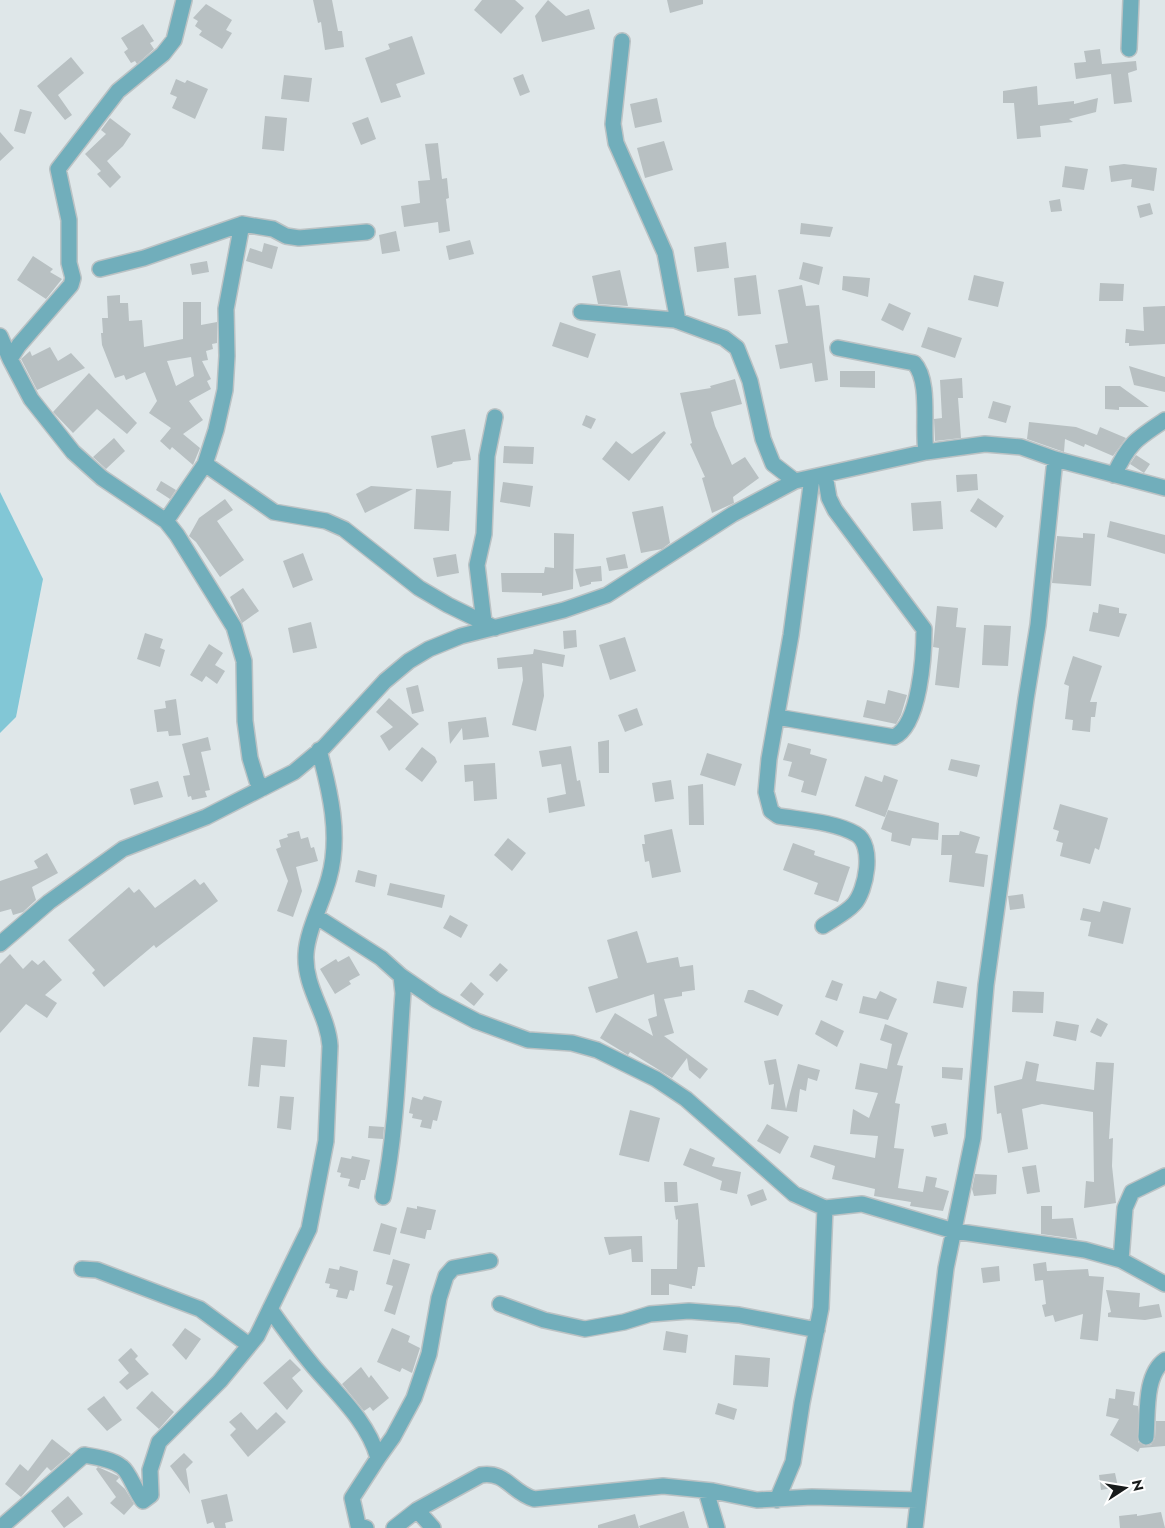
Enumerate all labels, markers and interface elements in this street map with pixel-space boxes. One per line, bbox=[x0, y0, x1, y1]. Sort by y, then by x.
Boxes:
north arrow bbox=[1100, 1463, 1150, 1513]
text: N bbox=[1127, 1478, 1149, 1493]

